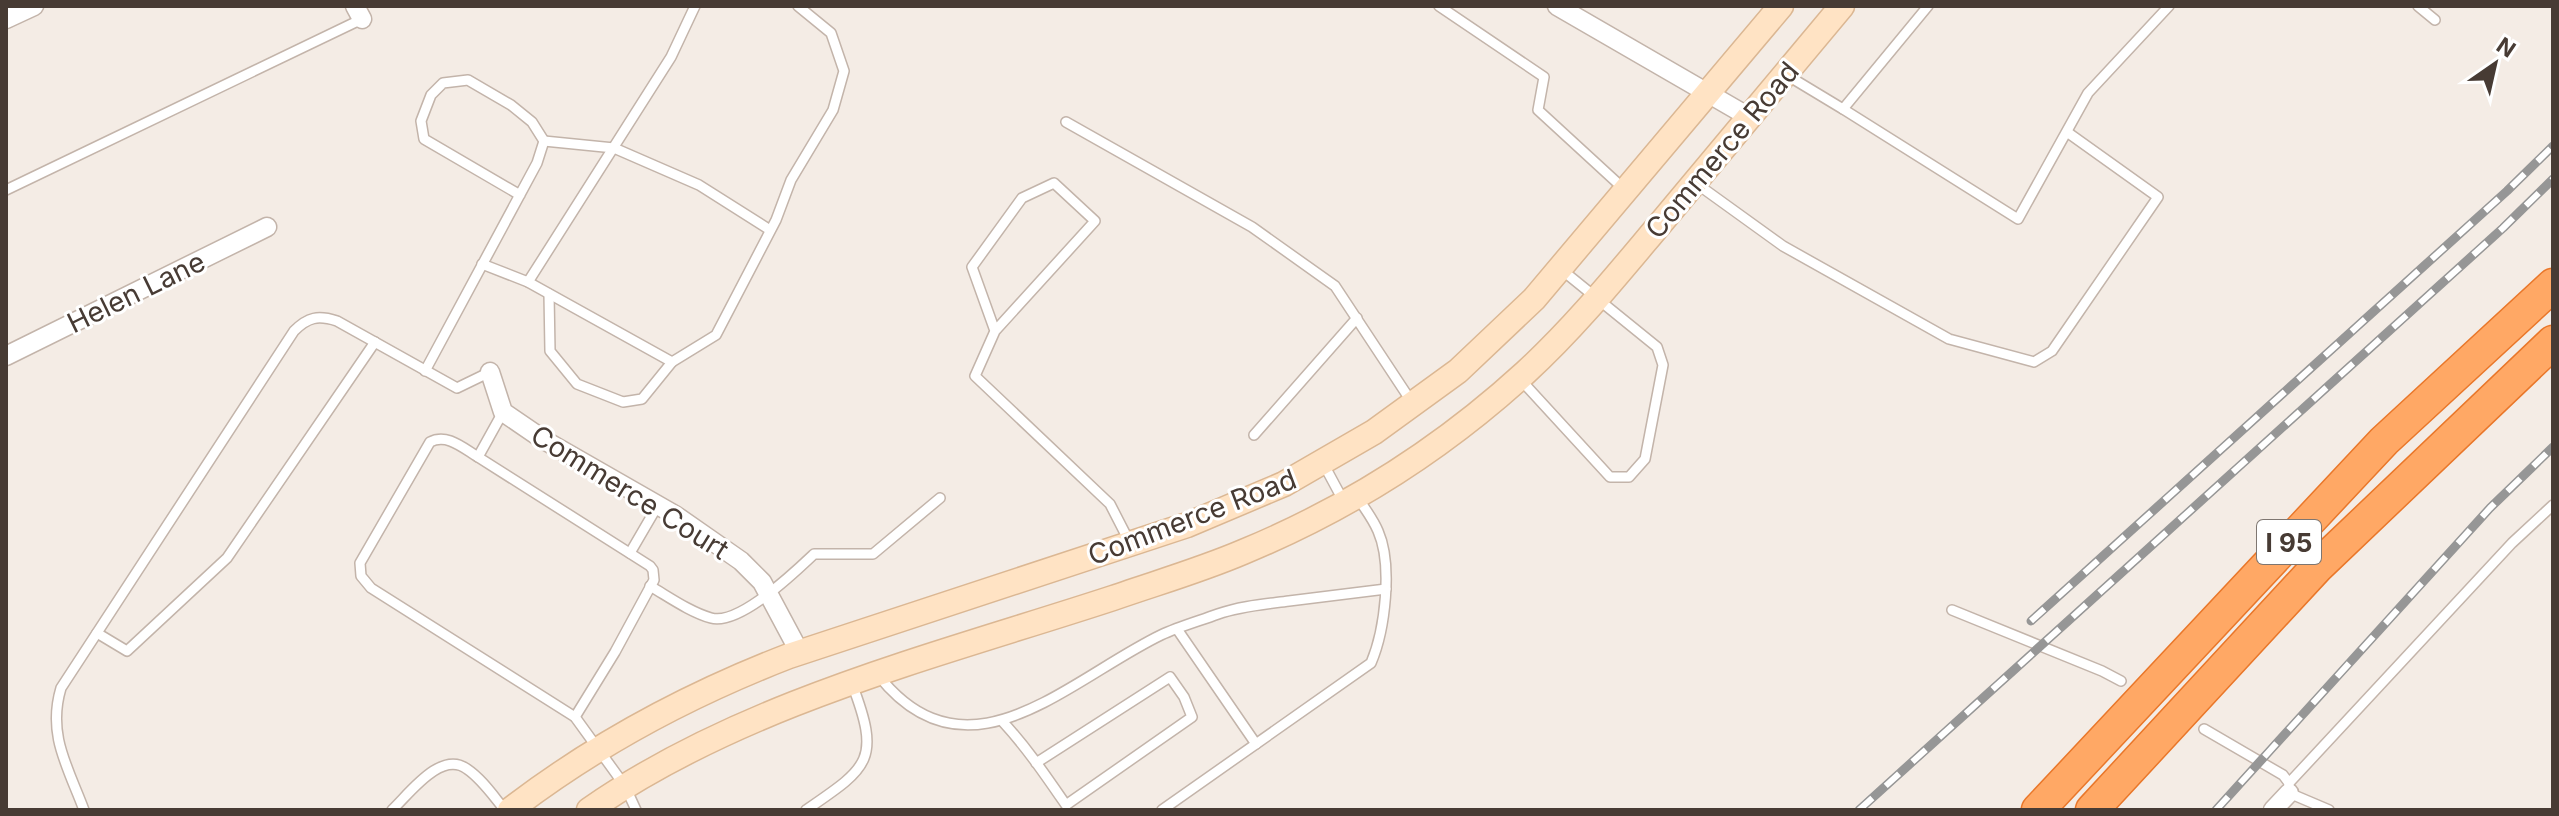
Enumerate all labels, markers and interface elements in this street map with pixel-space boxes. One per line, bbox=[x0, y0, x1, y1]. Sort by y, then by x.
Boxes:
north arrow bbox=[2455, 24, 2535, 104]
text: N bbox=[2492, 32, 2520, 63]
street label: Commerce Road bbox=[1638, 55, 1806, 245]
street label: Helen Lane bbox=[62, 244, 210, 340]
street label: Commerce Court bbox=[525, 417, 735, 567]
street label: Commerce Road bbox=[1083, 462, 1301, 572]
road number: I 95 bbox=[2257, 520, 2321, 564]

